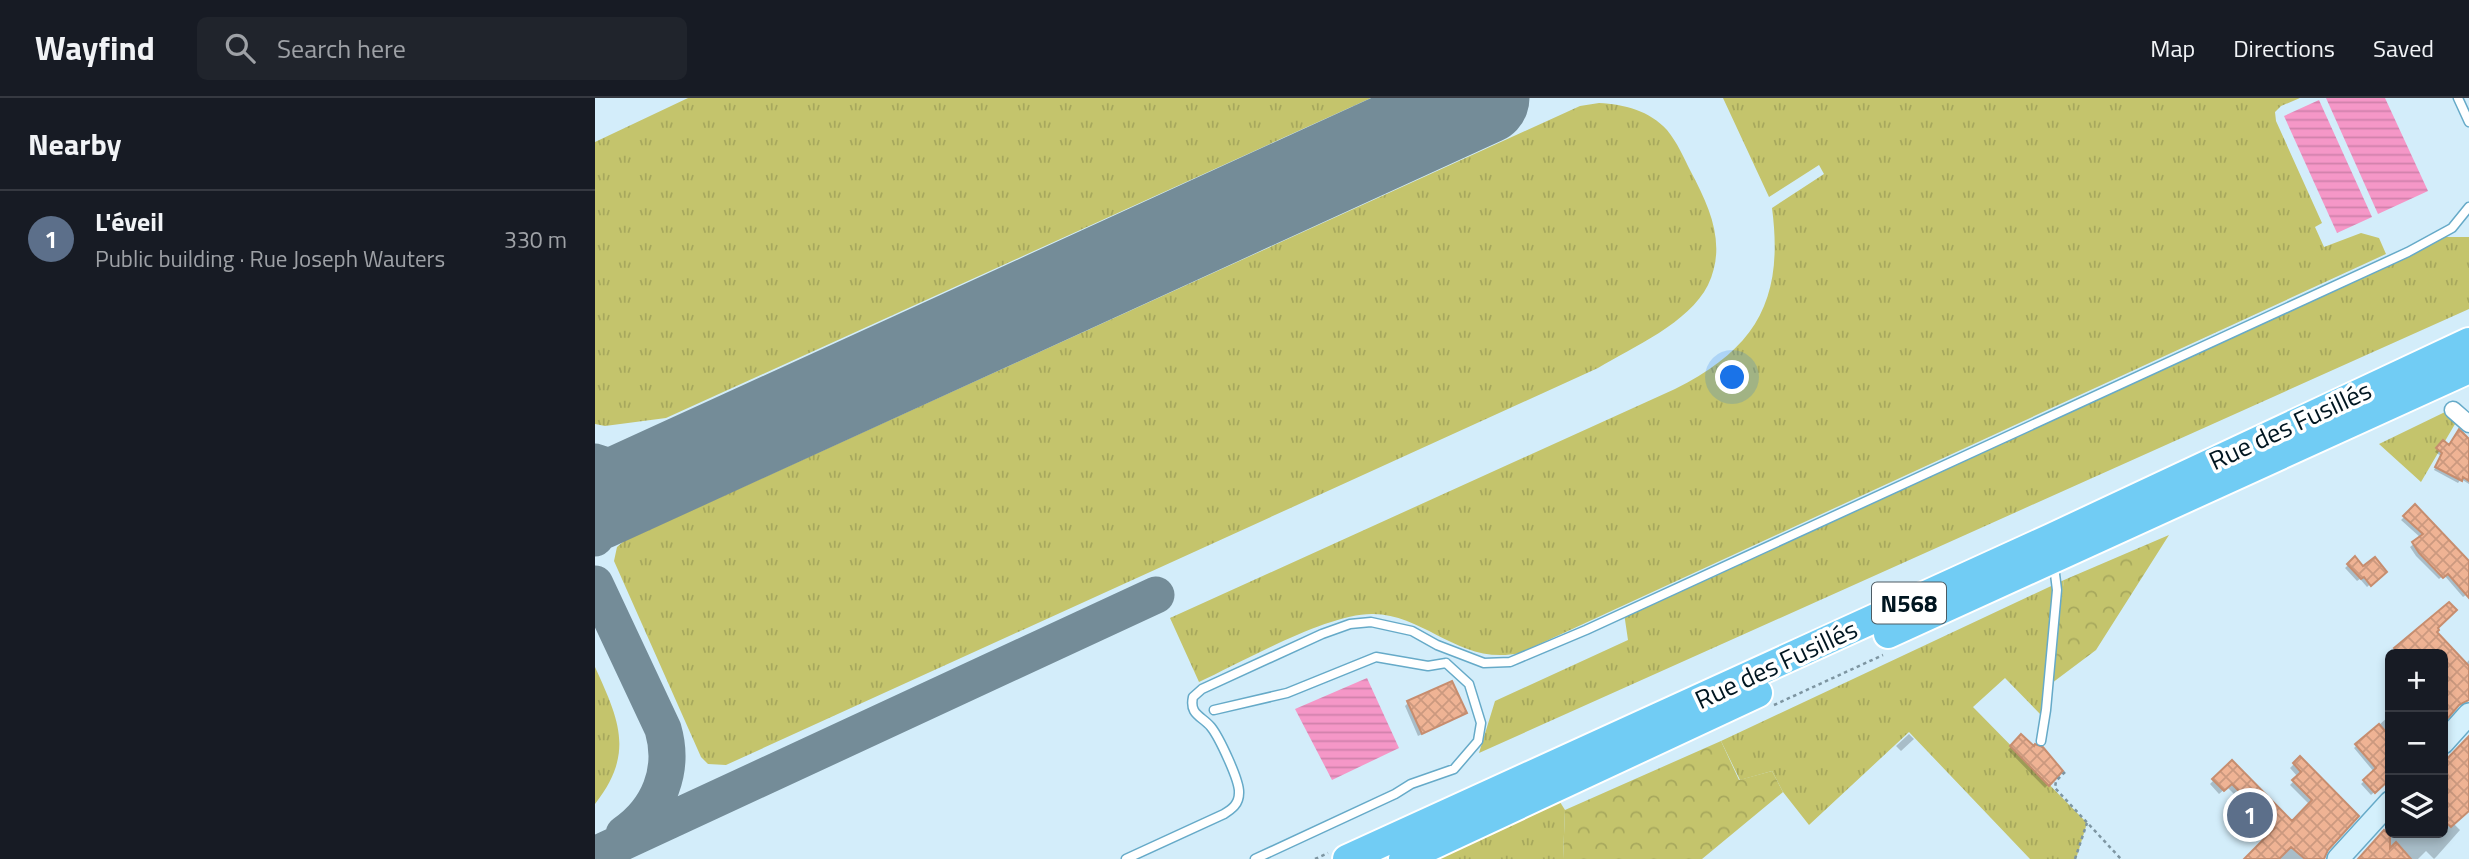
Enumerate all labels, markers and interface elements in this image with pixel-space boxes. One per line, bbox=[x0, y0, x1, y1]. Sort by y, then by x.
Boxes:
search box bbox=[197, 17, 687, 80]
text: Wayfind bbox=[35, 23, 155, 73]
icon: search bbox=[221, 29, 259, 67]
text: Search here bbox=[277, 29, 406, 68]
text: Map bbox=[2150, 30, 2195, 66]
text: Directions bbox=[2233, 30, 2335, 66]
text: Saved bbox=[2373, 30, 2434, 66]
text: Nearby bbox=[28, 121, 121, 167]
text: L'éveil bbox=[95, 202, 164, 241]
text: 1 bbox=[45, 222, 57, 257]
text: 330 m bbox=[504, 222, 567, 257]
text: Public building · Rue Joseph Wauters bbox=[95, 241, 445, 276]
your location bbox=[1715, 360, 1749, 394]
street label: Rue des Fusillés bbox=[2202, 370, 2378, 480]
road number: N568 bbox=[1872, 582, 1946, 624]
street label: Rue des Fusillés bbox=[1688, 609, 1864, 719]
map controls bbox=[2385, 649, 2448, 838]
button: + bbox=[2385, 649, 2448, 712]
button: − bbox=[2385, 712, 2448, 775]
button: layers bbox=[2385, 775, 2448, 838]
pin: 1 bbox=[2227, 789, 2273, 841]

